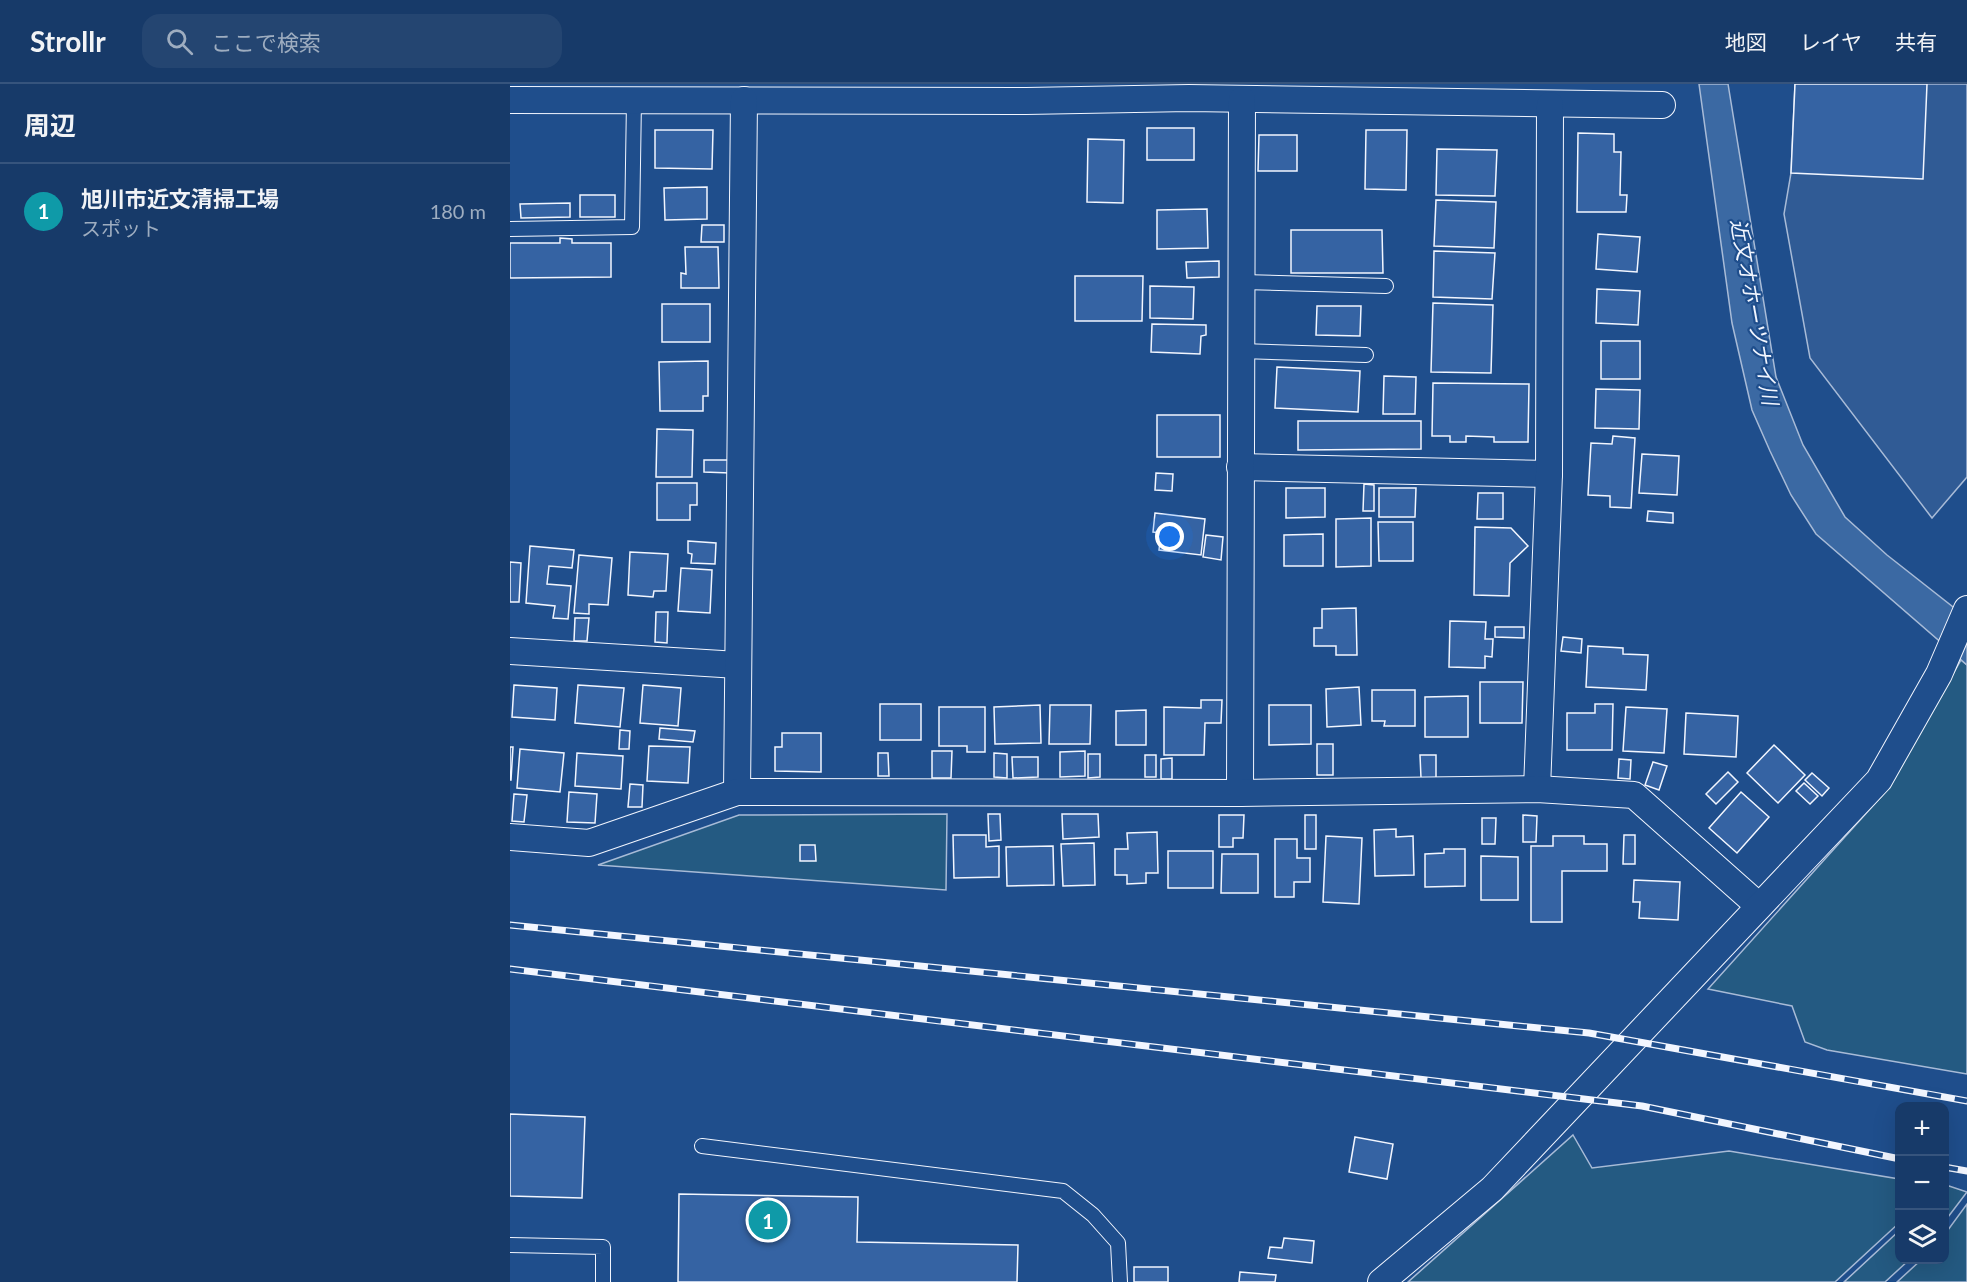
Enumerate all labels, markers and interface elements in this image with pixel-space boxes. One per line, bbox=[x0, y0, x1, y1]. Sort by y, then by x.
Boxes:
search box bbox=[142, 14, 562, 68]
text: Strollr bbox=[30, 24, 106, 58]
icon: search bbox=[163, 25, 196, 58]
text: ここで検索 bbox=[211, 29, 321, 56]
text: 地図 bbox=[1725, 29, 1767, 54]
text: レイヤ bbox=[1800, 29, 1862, 54]
text: 共有 bbox=[1895, 29, 1937, 54]
text: 周辺 bbox=[24, 109, 76, 141]
text: 旭川市近文清掃工場 bbox=[81, 185, 279, 212]
text: 1 bbox=[38, 199, 49, 223]
text: 180 m bbox=[430, 199, 486, 223]
text: スポット bbox=[81, 216, 161, 240]
water label: 近文オホーツナイ川 bbox=[1727, 217, 1785, 409]
your location bbox=[1155, 522, 1184, 551]
map controls bbox=[1895, 1102, 1949, 1264]
button: + bbox=[1895, 1102, 1949, 1156]
button: − bbox=[1895, 1156, 1949, 1210]
pin: 1 bbox=[748, 1198, 788, 1242]
button: layers bbox=[1895, 1210, 1949, 1264]

